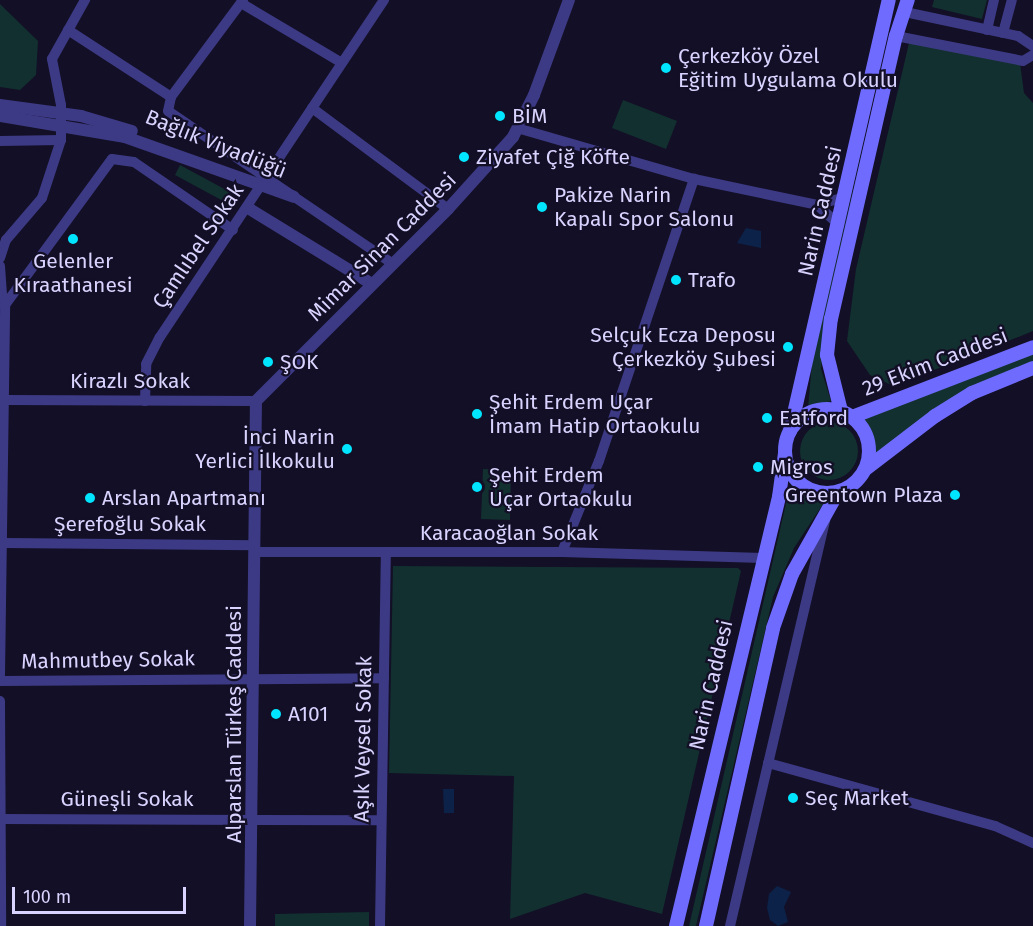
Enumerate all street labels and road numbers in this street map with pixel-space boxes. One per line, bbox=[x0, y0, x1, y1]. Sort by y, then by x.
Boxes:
street label: Bağlık Viyadüğü bbox=[142, 104, 290, 184]
street label: Narin Caddesi bbox=[793, 143, 847, 279]
street label: Mimar Sinan Caddesi bbox=[303, 168, 461, 326]
street label: Çamlıbel Sokak bbox=[147, 179, 249, 313]
street label: 29 Ekim Caddesi bbox=[859, 323, 1011, 401]
street label: Kirazlı Sokak bbox=[70, 368, 190, 394]
street label: Şerefoğlu Sokak bbox=[54, 511, 206, 537]
street label: Karacaoğlan Sokak bbox=[420, 520, 598, 546]
street label: Alparslan Türkeş Caddesi bbox=[221, 605, 247, 843]
street label: Narin Caddesi bbox=[684, 617, 738, 753]
street label: Mahmutbey Sokak bbox=[21, 646, 195, 674]
street label: Aşık Veysel Sokak bbox=[349, 656, 377, 822]
street label: Güneşli Sokak bbox=[61, 786, 193, 812]

